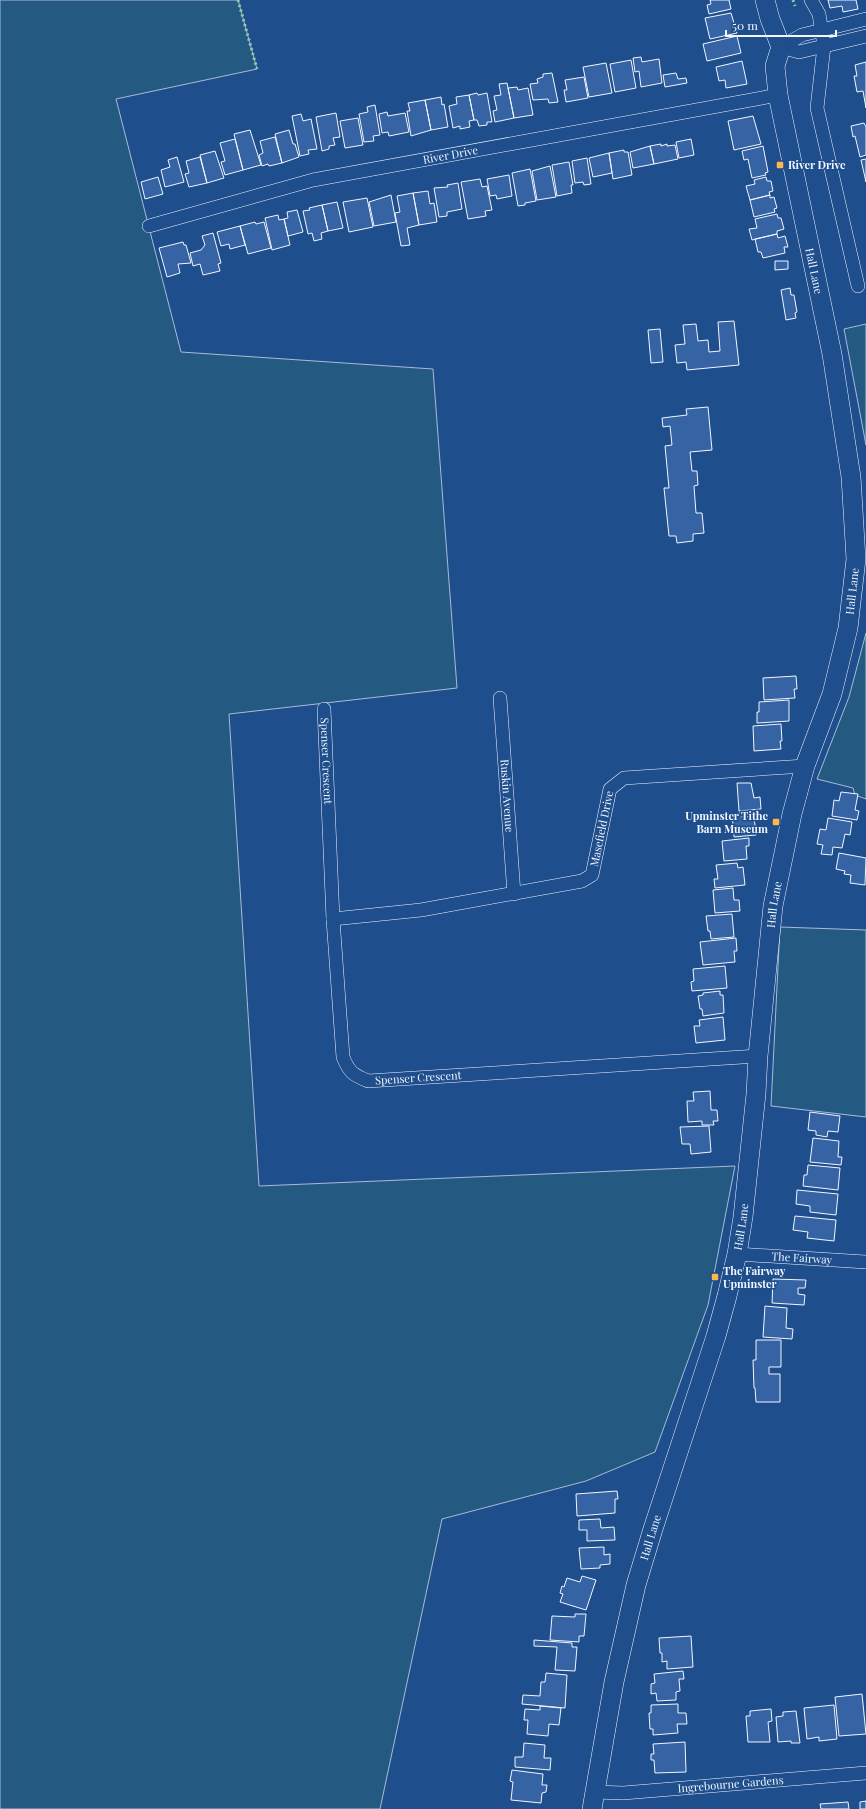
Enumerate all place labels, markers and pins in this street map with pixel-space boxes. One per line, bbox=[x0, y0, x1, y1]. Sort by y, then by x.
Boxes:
place label: River Drive bbox=[788, 157, 846, 172]
marker: River Drive bbox=[775, 160, 785, 170]
place label: Upminster Tithe Barn Museum bbox=[685, 808, 768, 836]
marker: Upminster Tithe Barn Museum bbox=[771, 817, 781, 827]
place label: The Fairway Upminster bbox=[723, 1263, 786, 1291]
marker: The Fairway Upminster bbox=[710, 1272, 720, 1282]

